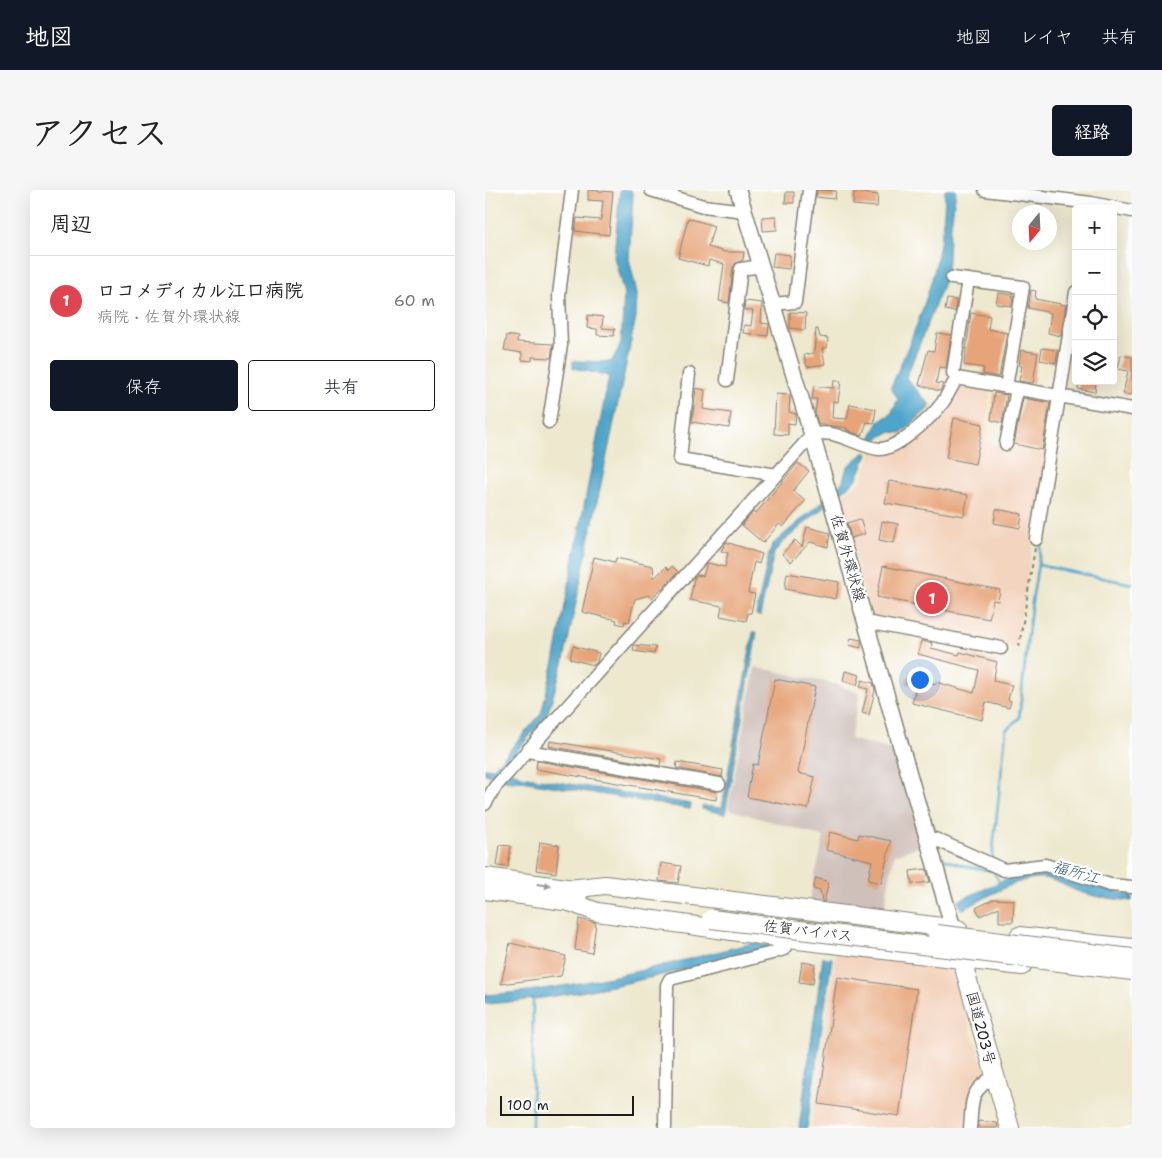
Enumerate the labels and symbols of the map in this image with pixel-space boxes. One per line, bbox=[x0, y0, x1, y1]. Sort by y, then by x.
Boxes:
north arrow bbox=[1012, 205, 1057, 250]
street label: 佐賀外環状線 bbox=[826, 512, 870, 604]
pin: 1 bbox=[916, 579, 948, 617]
your location bbox=[907, 667, 933, 693]
water label: 福所江 bbox=[1050, 855, 1103, 889]
one-way arrow bbox=[537, 882, 553, 890]
street label: 佐賀バイパス bbox=[762, 916, 854, 946]
street label: 国道203号 bbox=[962, 989, 1000, 1067]
scale bar bbox=[500, 1093, 634, 1116]

